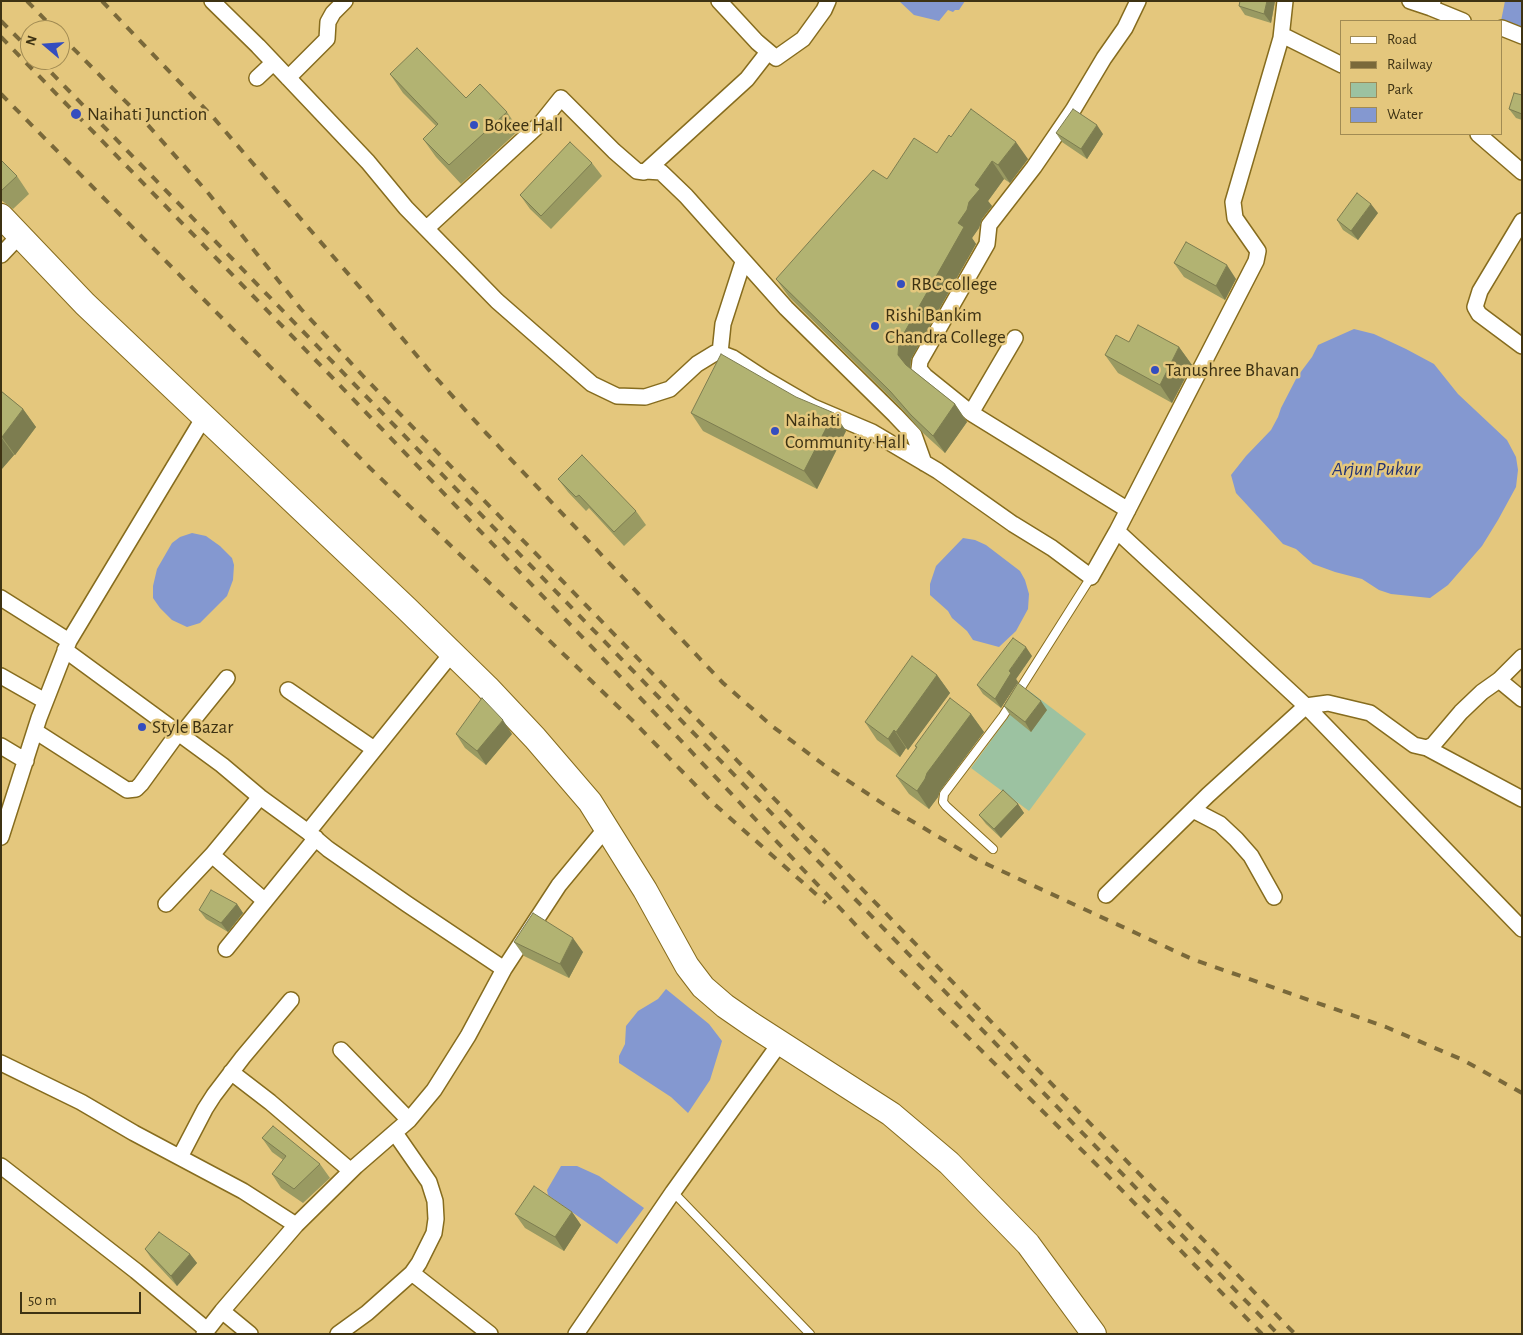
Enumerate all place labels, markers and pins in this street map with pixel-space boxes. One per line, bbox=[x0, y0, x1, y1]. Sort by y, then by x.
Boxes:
place label: Naihati Junction bbox=[87, 103, 207, 125]
marker: Naihati Junction bbox=[69, 107, 83, 121]
place label: Bokee Hall bbox=[484, 114, 563, 136]
marker: Bokee Hall bbox=[468, 119, 480, 131]
place label: RBC college bbox=[911, 273, 997, 295]
marker: RBC college bbox=[895, 278, 907, 290]
place label: Rishi Bankim Chandra College bbox=[885, 304, 1006, 348]
marker: Rishi Bankim Chandra College bbox=[869, 320, 881, 332]
place label: Tanushree Bhavan bbox=[1165, 359, 1299, 381]
marker: Tanushree Bhavan bbox=[1149, 364, 1161, 376]
place label: Naihati Community Hall bbox=[785, 409, 906, 453]
marker: Naihati Community Hall bbox=[769, 425, 781, 437]
place label: Style Bazar bbox=[152, 716, 233, 738]
marker: Style Bazar bbox=[136, 721, 148, 733]

